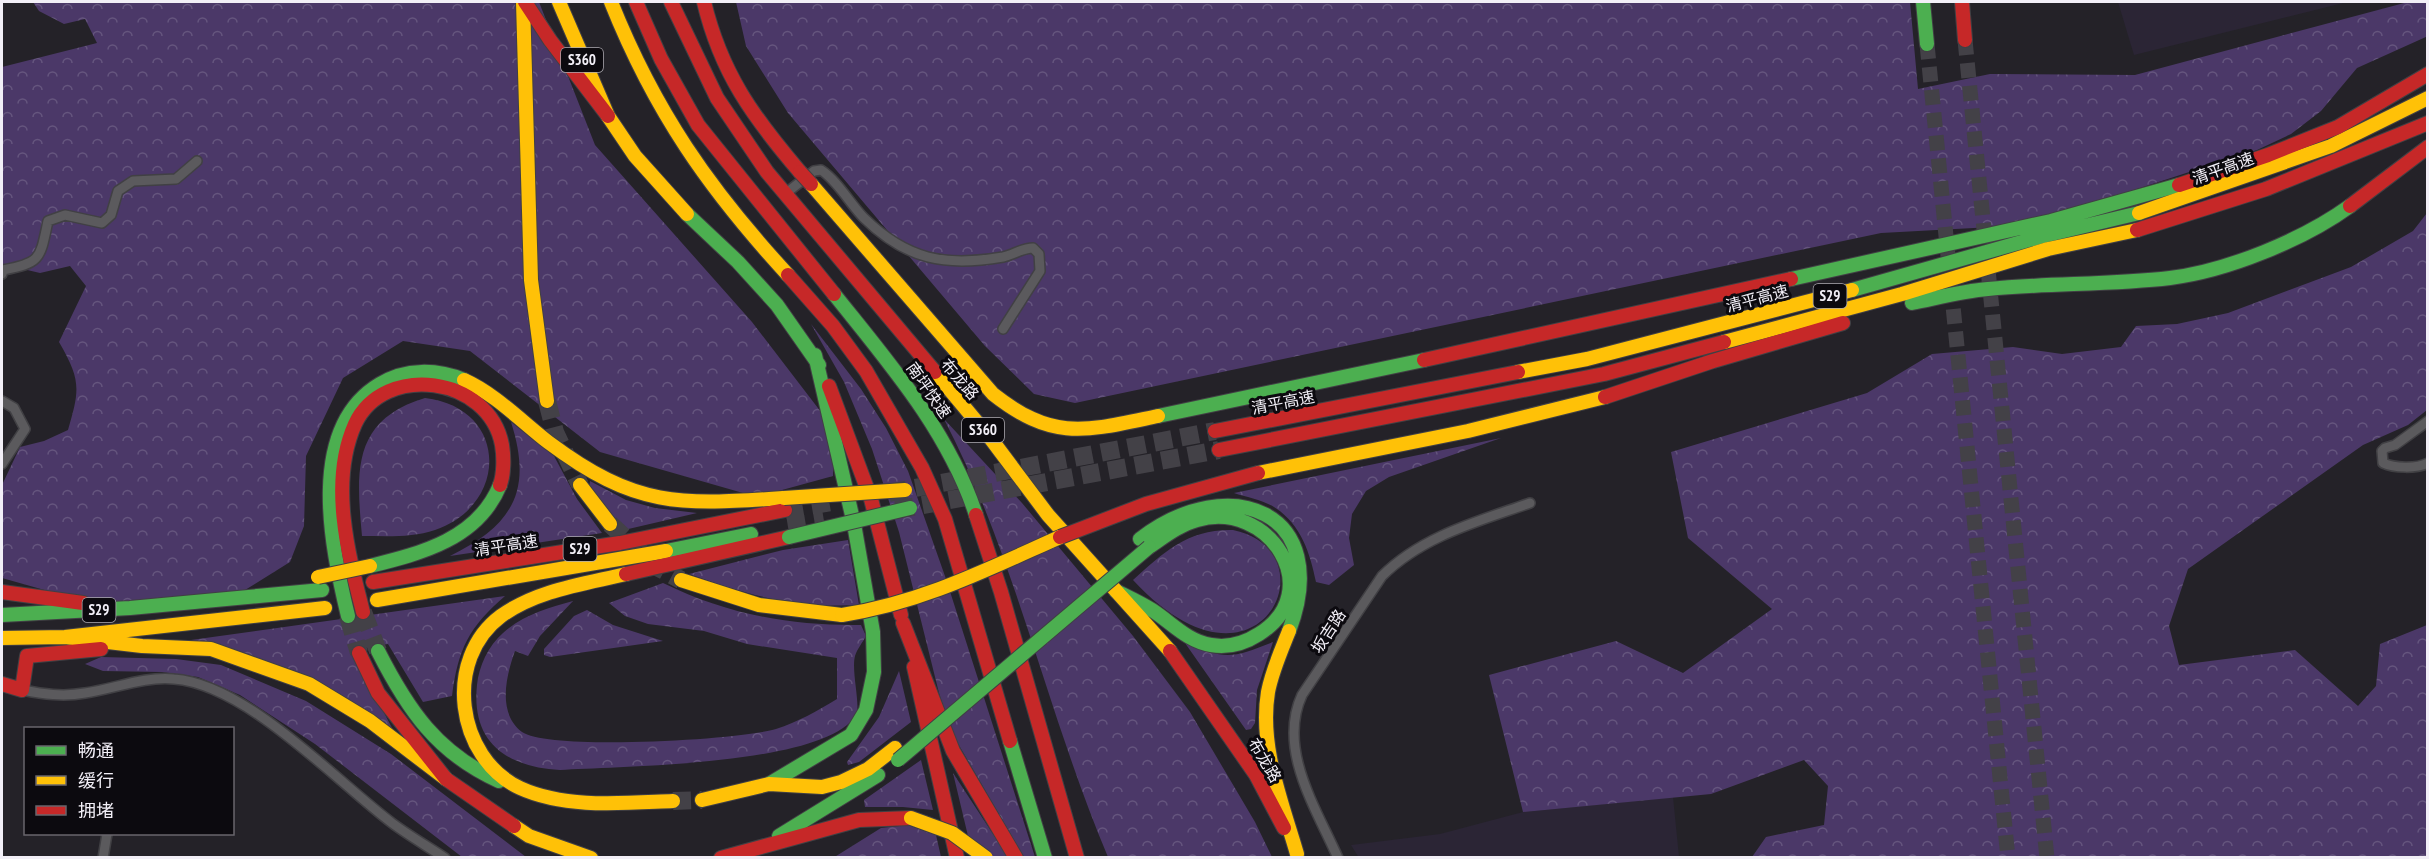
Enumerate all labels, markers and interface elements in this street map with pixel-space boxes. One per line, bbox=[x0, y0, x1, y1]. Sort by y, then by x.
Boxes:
road number: S360 bbox=[561, 48, 603, 72]
street label: 清平高速 bbox=[2190, 148, 2256, 188]
street label: 清平高速 bbox=[1723, 280, 1791, 316]
road number: S29 bbox=[1814, 284, 1846, 308]
street label: 布龙路 bbox=[937, 354, 983, 404]
street label: 南坪快速 bbox=[902, 358, 956, 422]
street label: 清平高速 bbox=[1250, 386, 1316, 418]
road number: S360 bbox=[962, 418, 1004, 442]
street label: 清平高速 bbox=[473, 530, 539, 560]
road number: S29 bbox=[564, 537, 596, 561]
road number: S29 bbox=[82, 598, 116, 622]
street label: 坂吉路 bbox=[1307, 605, 1349, 657]
legend bbox=[24, 727, 234, 835]
street label: 布龙路 bbox=[1244, 734, 1286, 786]
text: 畅通 bbox=[78, 739, 114, 762]
text: 缓行 bbox=[78, 769, 114, 792]
text: 拥堵 bbox=[78, 799, 114, 822]

